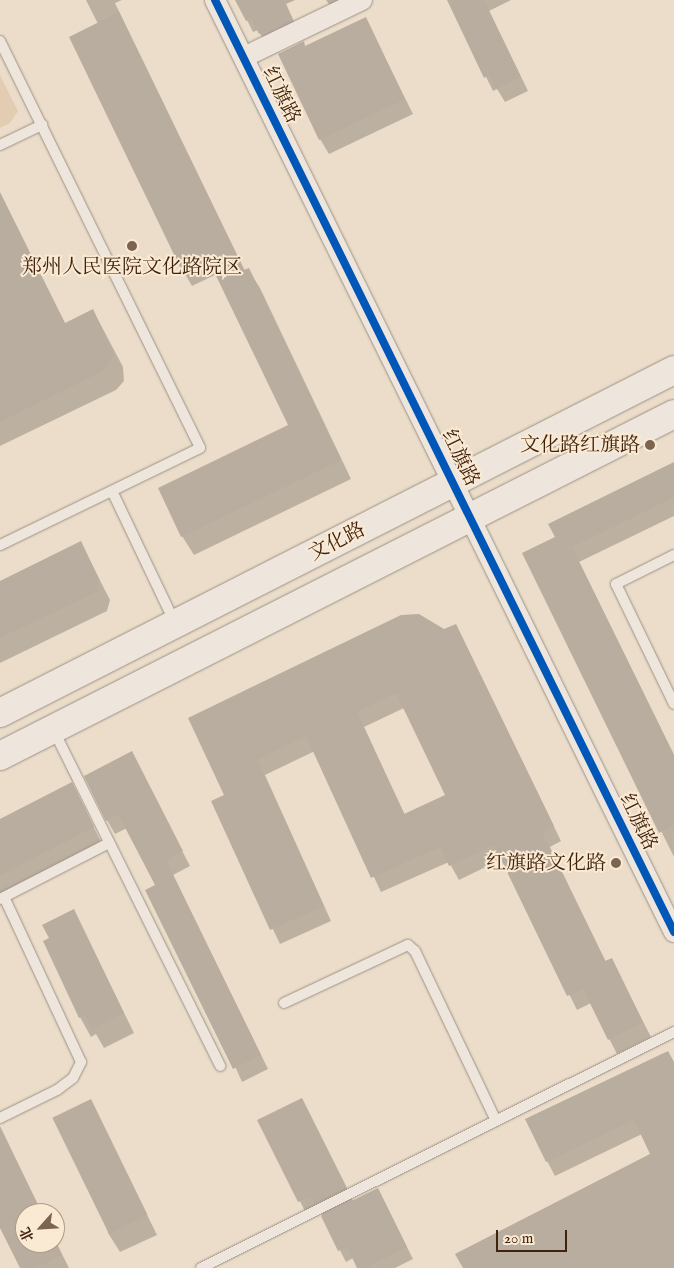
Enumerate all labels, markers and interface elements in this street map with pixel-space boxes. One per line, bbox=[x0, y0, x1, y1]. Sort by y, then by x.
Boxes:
street label: 红旗路 bbox=[257, 63, 305, 127]
marker: 郑州人民医院文化路院区 bbox=[125, 239, 139, 253]
place label: 郑州人民医院文化路院区 bbox=[22, 255, 242, 279]
street label: 红旗路 bbox=[436, 426, 484, 490]
place label: 文化路红旗路 bbox=[520, 433, 640, 457]
marker: 文化路红旗路 bbox=[644, 439, 656, 451]
street label: 文化路 bbox=[305, 518, 369, 566]
street label: 红旗路 bbox=[614, 790, 662, 854]
place label: 红旗路文化路 bbox=[486, 851, 606, 875]
marker: 红旗路文化路 bbox=[610, 857, 622, 869]
north arrow bbox=[15, 1203, 65, 1253]
scale bar bbox=[499, 1220, 570, 1252]
text: 北 bbox=[16, 1224, 39, 1244]
text: 20 m bbox=[504, 1229, 533, 1248]

